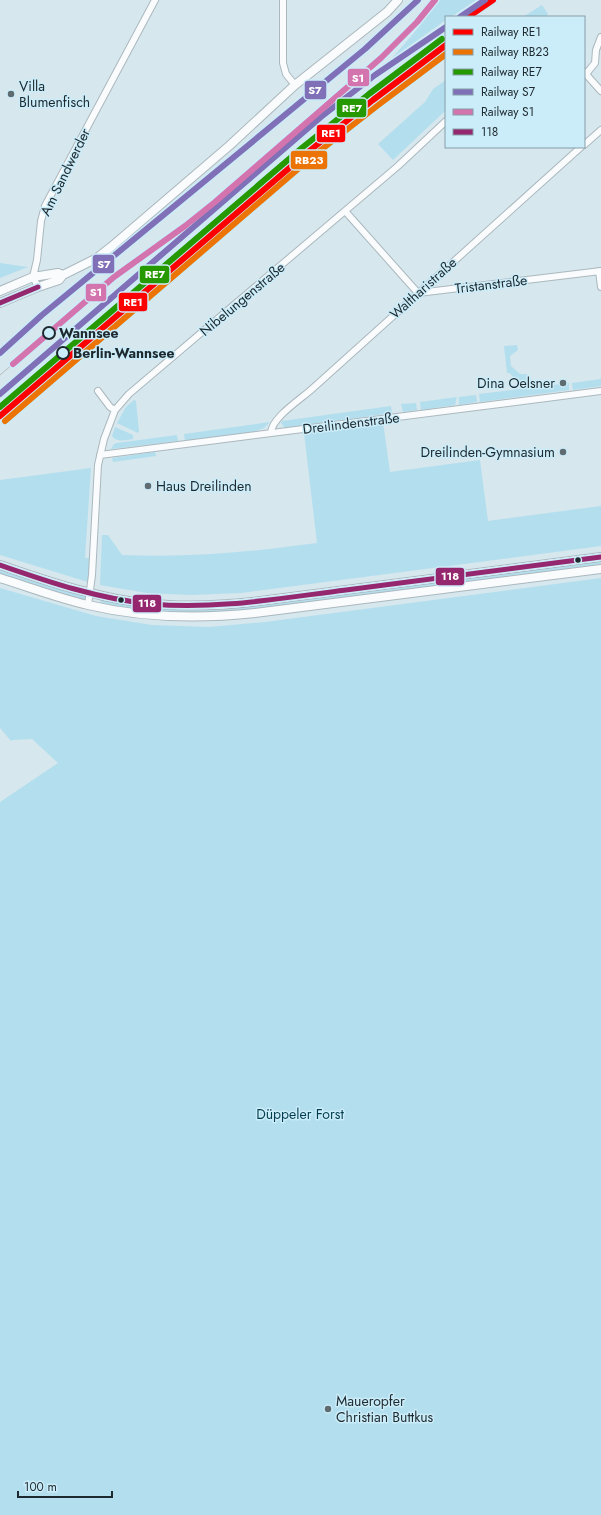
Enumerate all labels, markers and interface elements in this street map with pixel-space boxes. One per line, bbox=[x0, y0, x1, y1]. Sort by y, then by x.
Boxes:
legend bbox=[445, 16, 585, 148]
text: Railway RE1 bbox=[481, 23, 541, 41]
text: Railway RB23 bbox=[481, 43, 549, 61]
text: Railway RE7 bbox=[481, 63, 542, 81]
line badge: S1 bbox=[347, 68, 370, 87]
text: S1 bbox=[352, 70, 364, 86]
place label: Villa Blumenfisch bbox=[19, 76, 90, 112]
line badge: S7 bbox=[304, 80, 327, 100]
text: S7 bbox=[308, 82, 322, 98]
text: Railway S7 bbox=[481, 83, 536, 101]
marker: Villa Blumenfisch bbox=[6, 89, 16, 99]
line badge: RE7 bbox=[336, 98, 367, 118]
text: RE7 bbox=[342, 100, 363, 116]
text: Railway S1 bbox=[481, 103, 534, 121]
text: 118 bbox=[481, 123, 498, 141]
line badge: RE1 bbox=[316, 124, 346, 143]
street label: Am Sandwerder bbox=[35, 125, 95, 219]
text: RE1 bbox=[321, 125, 341, 141]
line badge: RB23 bbox=[290, 150, 328, 170]
text: RB23 bbox=[295, 152, 323, 168]
street label: Waltharistraße bbox=[385, 252, 461, 324]
line badge: S7 bbox=[92, 254, 115, 274]
text: S7 bbox=[97, 256, 111, 272]
street label: Nibelungenstraße bbox=[195, 257, 289, 341]
line badge: RE7 bbox=[139, 265, 170, 284]
text: RE7 bbox=[145, 266, 166, 282]
street label: Tristanstraße bbox=[454, 270, 528, 298]
line badge: S1 bbox=[85, 283, 107, 302]
text: S1 bbox=[90, 284, 102, 300]
line badge: RE1 bbox=[118, 292, 148, 312]
text: RE1 bbox=[123, 294, 143, 310]
place label: Wannsee bbox=[59, 323, 119, 343]
marker: Wannsee bbox=[42, 326, 56, 340]
place label: Berlin-Wannsee bbox=[73, 343, 174, 363]
marker: Berlin-Wannsee bbox=[56, 346, 70, 360]
place label: Dina Oelsner bbox=[477, 373, 555, 393]
marker: Dina Oelsner bbox=[558, 378, 568, 388]
street label: Dreilindenstraße bbox=[301, 407, 401, 439]
place label: Dreilinden-Gymnasium bbox=[421, 442, 555, 462]
marker: Dreilinden-Gymnasium bbox=[558, 447, 568, 457]
place label: Haus Dreilinden bbox=[156, 476, 252, 496]
marker: Haus Dreilinden bbox=[143, 481, 153, 491]
unlabelled marker bbox=[573, 555, 583, 565]
line badge: 118 bbox=[435, 567, 465, 586]
text: 118 bbox=[441, 568, 459, 584]
line badge: 118 bbox=[132, 594, 162, 613]
unlabelled marker bbox=[116, 595, 126, 605]
text: 118 bbox=[138, 595, 156, 611]
park label: Düppeler Forst bbox=[256, 1104, 344, 1124]
place label: Maueropfer Christian Buttkus bbox=[336, 1391, 434, 1427]
marker: Maueropfer Christian Buttkus bbox=[323, 1404, 333, 1414]
scale bar bbox=[18, 1473, 112, 1499]
text: 100 m bbox=[24, 1478, 57, 1496]

